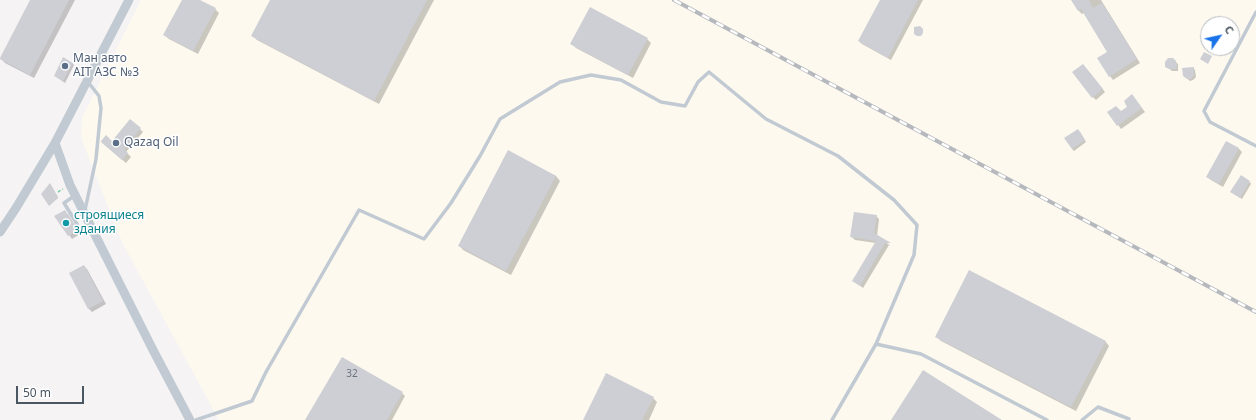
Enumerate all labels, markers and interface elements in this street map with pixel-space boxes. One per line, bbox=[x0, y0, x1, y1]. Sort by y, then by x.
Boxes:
north arrow bbox=[1200, 16, 1240, 56]
text: С bbox=[1221, 22, 1238, 37]
place label: Ман авто AIT АЗС №3 bbox=[73, 52, 139, 80]
marker: Ман авто AIT АЗС №3 bbox=[60, 61, 70, 71]
place label: Qazaq Oil bbox=[124, 136, 179, 150]
marker: Qazaq Oil bbox=[111, 138, 121, 148]
place label: строящиеся здания bbox=[74, 209, 144, 237]
marker: строящиеся здания bbox=[61, 218, 71, 228]
house number: 32 bbox=[346, 368, 358, 380]
scale bar bbox=[18, 378, 86, 404]
text: 50 m bbox=[23, 384, 51, 401]

